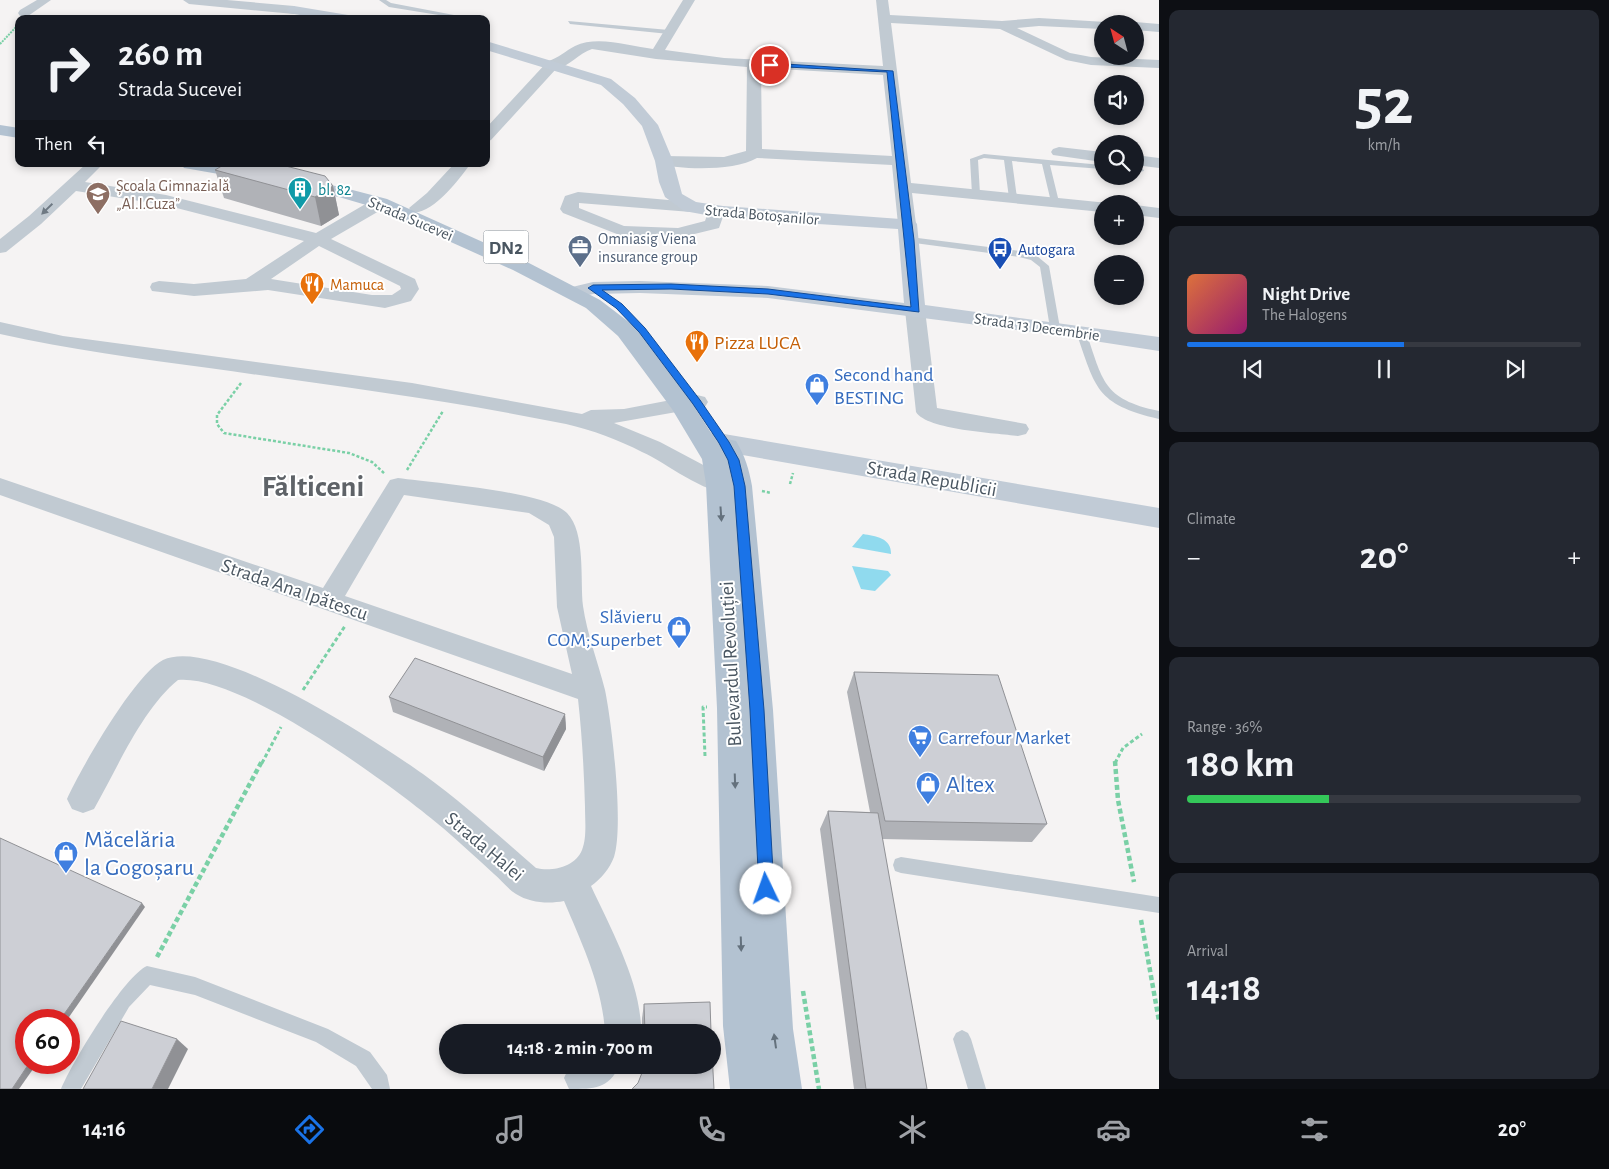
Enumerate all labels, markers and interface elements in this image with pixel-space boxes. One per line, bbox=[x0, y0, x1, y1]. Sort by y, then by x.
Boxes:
north arrow bbox=[1094, 15, 1144, 65]
map controls bbox=[1094, 15, 1144, 305]
icon: right bbox=[35, 35, 100, 100]
text: 260 m bbox=[118, 37, 203, 72]
pin bbox=[749, 44, 791, 86]
icon: arrive bbox=[756, 51, 784, 79]
text: 52 bbox=[1355, 71, 1413, 136]
button: sound bbox=[1094, 75, 1144, 125]
text: Strada Sucevei bbox=[118, 78, 242, 100]
icon: left bbox=[83, 130, 111, 158]
text: Then bbox=[35, 135, 73, 154]
button: search bbox=[1094, 135, 1144, 185]
text: km/h bbox=[1367, 137, 1401, 153]
building icon: bl. 82 bbox=[287, 176, 313, 210]
place label: Școala Gimnazială „Al.I.Cuza” bbox=[116, 178, 230, 212]
school or university icon: Școala Gimnazială „Al.I.Cuza” bbox=[85, 181, 111, 215]
place label: bl. 82 bbox=[318, 182, 351, 198]
street label: Strada Sucevei bbox=[366, 194, 455, 244]
button: + bbox=[1094, 195, 1144, 245]
street label: Strada Botoșanilor bbox=[704, 202, 820, 230]
one-way arrow bbox=[41, 203, 53, 215]
road number: DN2 bbox=[484, 230, 528, 264]
place label: Omniasig Viena insurance group bbox=[598, 231, 698, 265]
office icon: Omniasig Viena insurance group bbox=[567, 234, 593, 268]
bus stop icon: Autogara bbox=[987, 236, 1013, 270]
place label: Autogara bbox=[1018, 242, 1075, 258]
button: − bbox=[1094, 255, 1144, 305]
restaurant icon: Mamuca bbox=[299, 271, 325, 305]
place label: Mamuca bbox=[330, 277, 384, 293]
text: Night Drive bbox=[1262, 285, 1350, 304]
text: The Halogens bbox=[1262, 307, 1347, 323]
street label: Strada 13 Decembrie bbox=[973, 310, 1101, 344]
restaurant icon: Pizza LUCA bbox=[684, 329, 710, 363]
place label: Pizza LUCA bbox=[714, 333, 802, 353]
icon: previous bbox=[1239, 355, 1267, 383]
icon: pause bbox=[1370, 355, 1398, 383]
icon: next bbox=[1501, 355, 1529, 383]
place label: Second hand BESTING bbox=[834, 365, 934, 408]
shop icon: Second hand BESTING bbox=[804, 372, 830, 406]
street label: Strada Republicii bbox=[865, 458, 998, 500]
district label: Fălticeni bbox=[262, 472, 364, 502]
one-way arrow bbox=[718, 506, 726, 522]
text: Climate bbox=[1187, 511, 1236, 527]
text: 20° bbox=[1360, 538, 1408, 576]
text: − bbox=[1187, 544, 1200, 572]
text: + bbox=[1568, 544, 1581, 572]
street label: Strada Ana Ipătescu bbox=[219, 555, 371, 624]
street label: Bulevardul Revoluției bbox=[717, 581, 746, 747]
place label: Slăvieru COM;Superbet bbox=[547, 607, 663, 650]
shop icon: Slăvieru COM;Superbet bbox=[666, 615, 692, 649]
text: Range · 36% bbox=[1187, 719, 1262, 735]
supermarket icon: Carrefour Market bbox=[907, 724, 933, 758]
place label: Carrefour Market bbox=[938, 728, 1071, 748]
text: 180 km bbox=[1187, 746, 1294, 784]
shop icon: Altex bbox=[915, 771, 941, 805]
place label: Altex bbox=[946, 773, 995, 797]
one-way arrow bbox=[732, 774, 740, 790]
street label: Strada Halei bbox=[441, 808, 527, 885]
place label: Măcelăria la Gogoșaru bbox=[84, 828, 194, 881]
shop icon: Măcelăria la Gogoșaru bbox=[53, 840, 79, 874]
position arrow bbox=[739, 862, 791, 914]
one-way arrow bbox=[737, 936, 745, 952]
text: Arrival bbox=[1187, 943, 1228, 959]
text: 14:18 bbox=[1187, 970, 1261, 1008]
speed limit sign: 60 bbox=[15, 1009, 80, 1074]
one-way arrow bbox=[771, 1032, 779, 1048]
text: 14:18 · 2 min · 700 m bbox=[507, 1039, 653, 1058]
icon: directions bbox=[292, 1112, 327, 1147]
icon: music bbox=[493, 1112, 528, 1147]
icon: phone bbox=[694, 1112, 729, 1147]
icon: climate bbox=[895, 1112, 930, 1147]
icon: car bbox=[1096, 1112, 1131, 1147]
icon: filters bbox=[1297, 1112, 1332, 1147]
text: 14:16 bbox=[83, 1118, 126, 1140]
text: 20° bbox=[1498, 1118, 1526, 1140]

